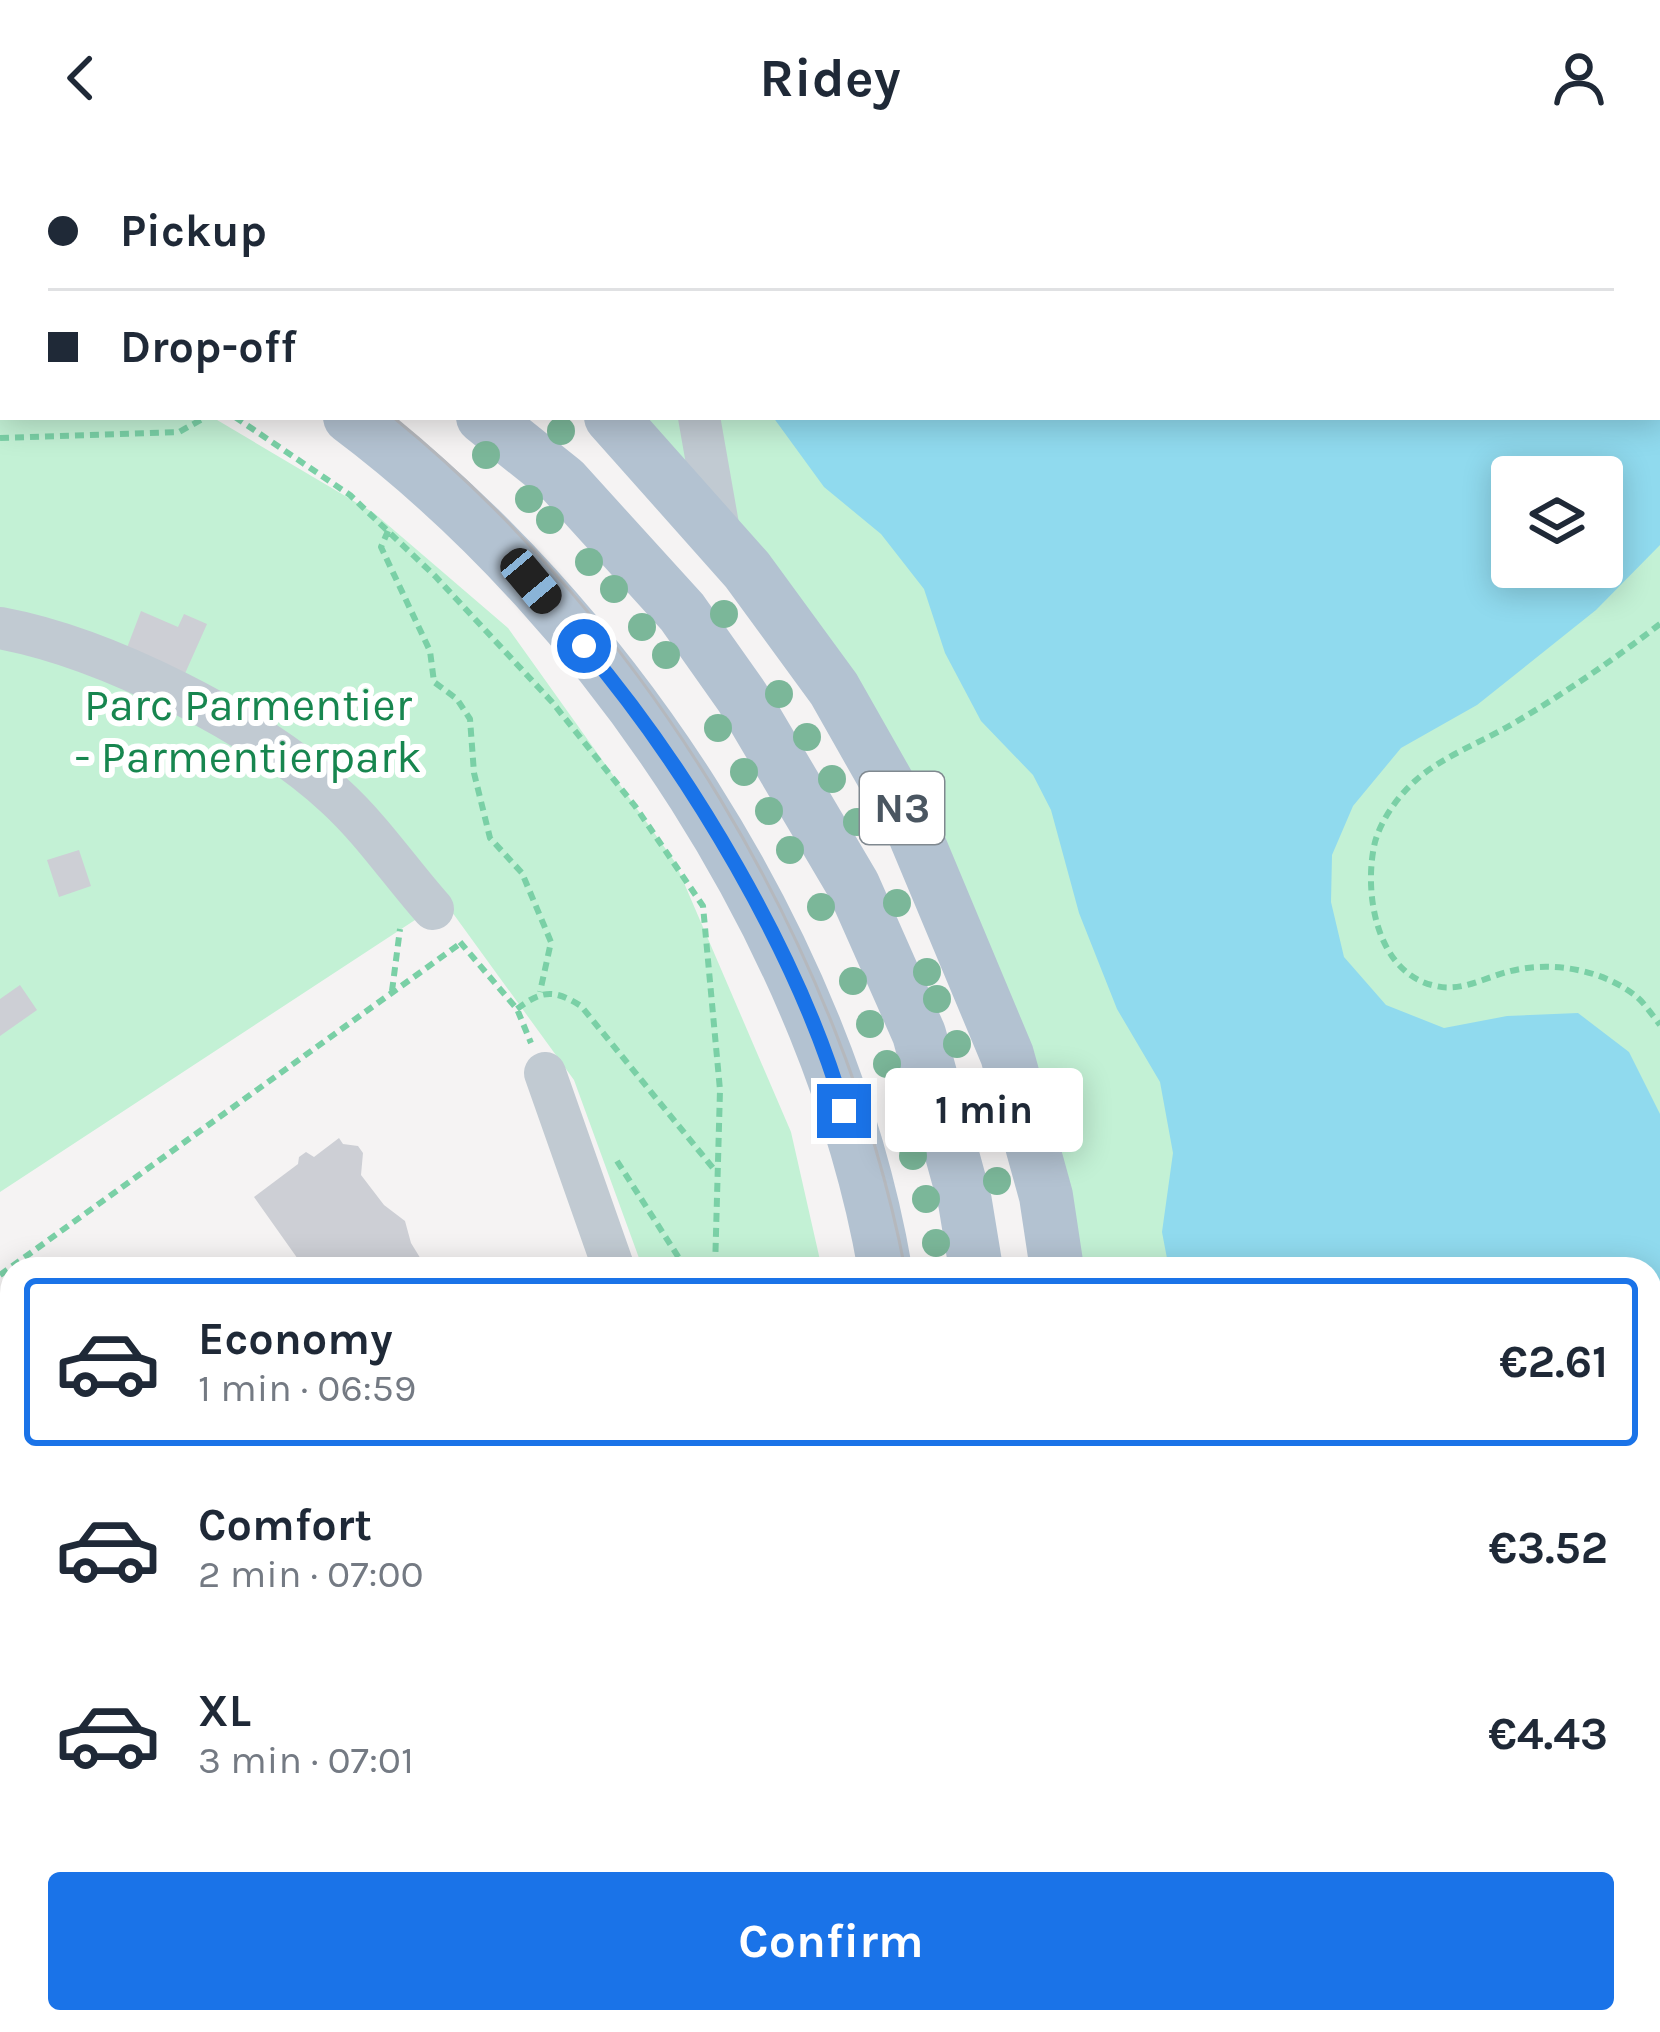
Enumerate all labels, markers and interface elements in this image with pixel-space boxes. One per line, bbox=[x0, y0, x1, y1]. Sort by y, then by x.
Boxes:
icon: back bbox=[48, 45, 114, 111]
icon: person bbox=[1546, 45, 1612, 111]
text: Ridey bbox=[759, 46, 901, 110]
text: Pickup bbox=[120, 205, 267, 257]
text: Drop-off bbox=[120, 321, 297, 373]
map controls bbox=[1491, 456, 1623, 588]
button: layers bbox=[1491, 456, 1623, 588]
car bbox=[494, 542, 568, 620]
route start bbox=[557, 619, 611, 673]
park label: Parc Parmentier - Parmentierpark bbox=[74, 679, 422, 783]
road number: N3 bbox=[860, 772, 944, 844]
callout: 1 min bbox=[886, 1069, 1084, 1153]
route end bbox=[817, 1084, 871, 1138]
text: 1 min bbox=[935, 1087, 1033, 1133]
icon: car bbox=[54, 1308, 162, 1416]
text: Economy bbox=[198, 1313, 393, 1365]
text: €2.61 bbox=[1499, 1336, 1608, 1388]
text: 1 min · 06:59 bbox=[198, 1365, 416, 1411]
icon: car bbox=[54, 1494, 162, 1602]
text: Comfort bbox=[198, 1499, 372, 1551]
text: €3.52 bbox=[1488, 1522, 1608, 1574]
text: 2 min · 07:00 bbox=[198, 1551, 424, 1597]
icon: car bbox=[54, 1680, 162, 1788]
text: XL bbox=[198, 1685, 251, 1737]
text: €4.43 bbox=[1488, 1708, 1608, 1760]
text: 3 min · 07:01 bbox=[198, 1737, 414, 1783]
button: Confirm bbox=[48, 1872, 1614, 2010]

